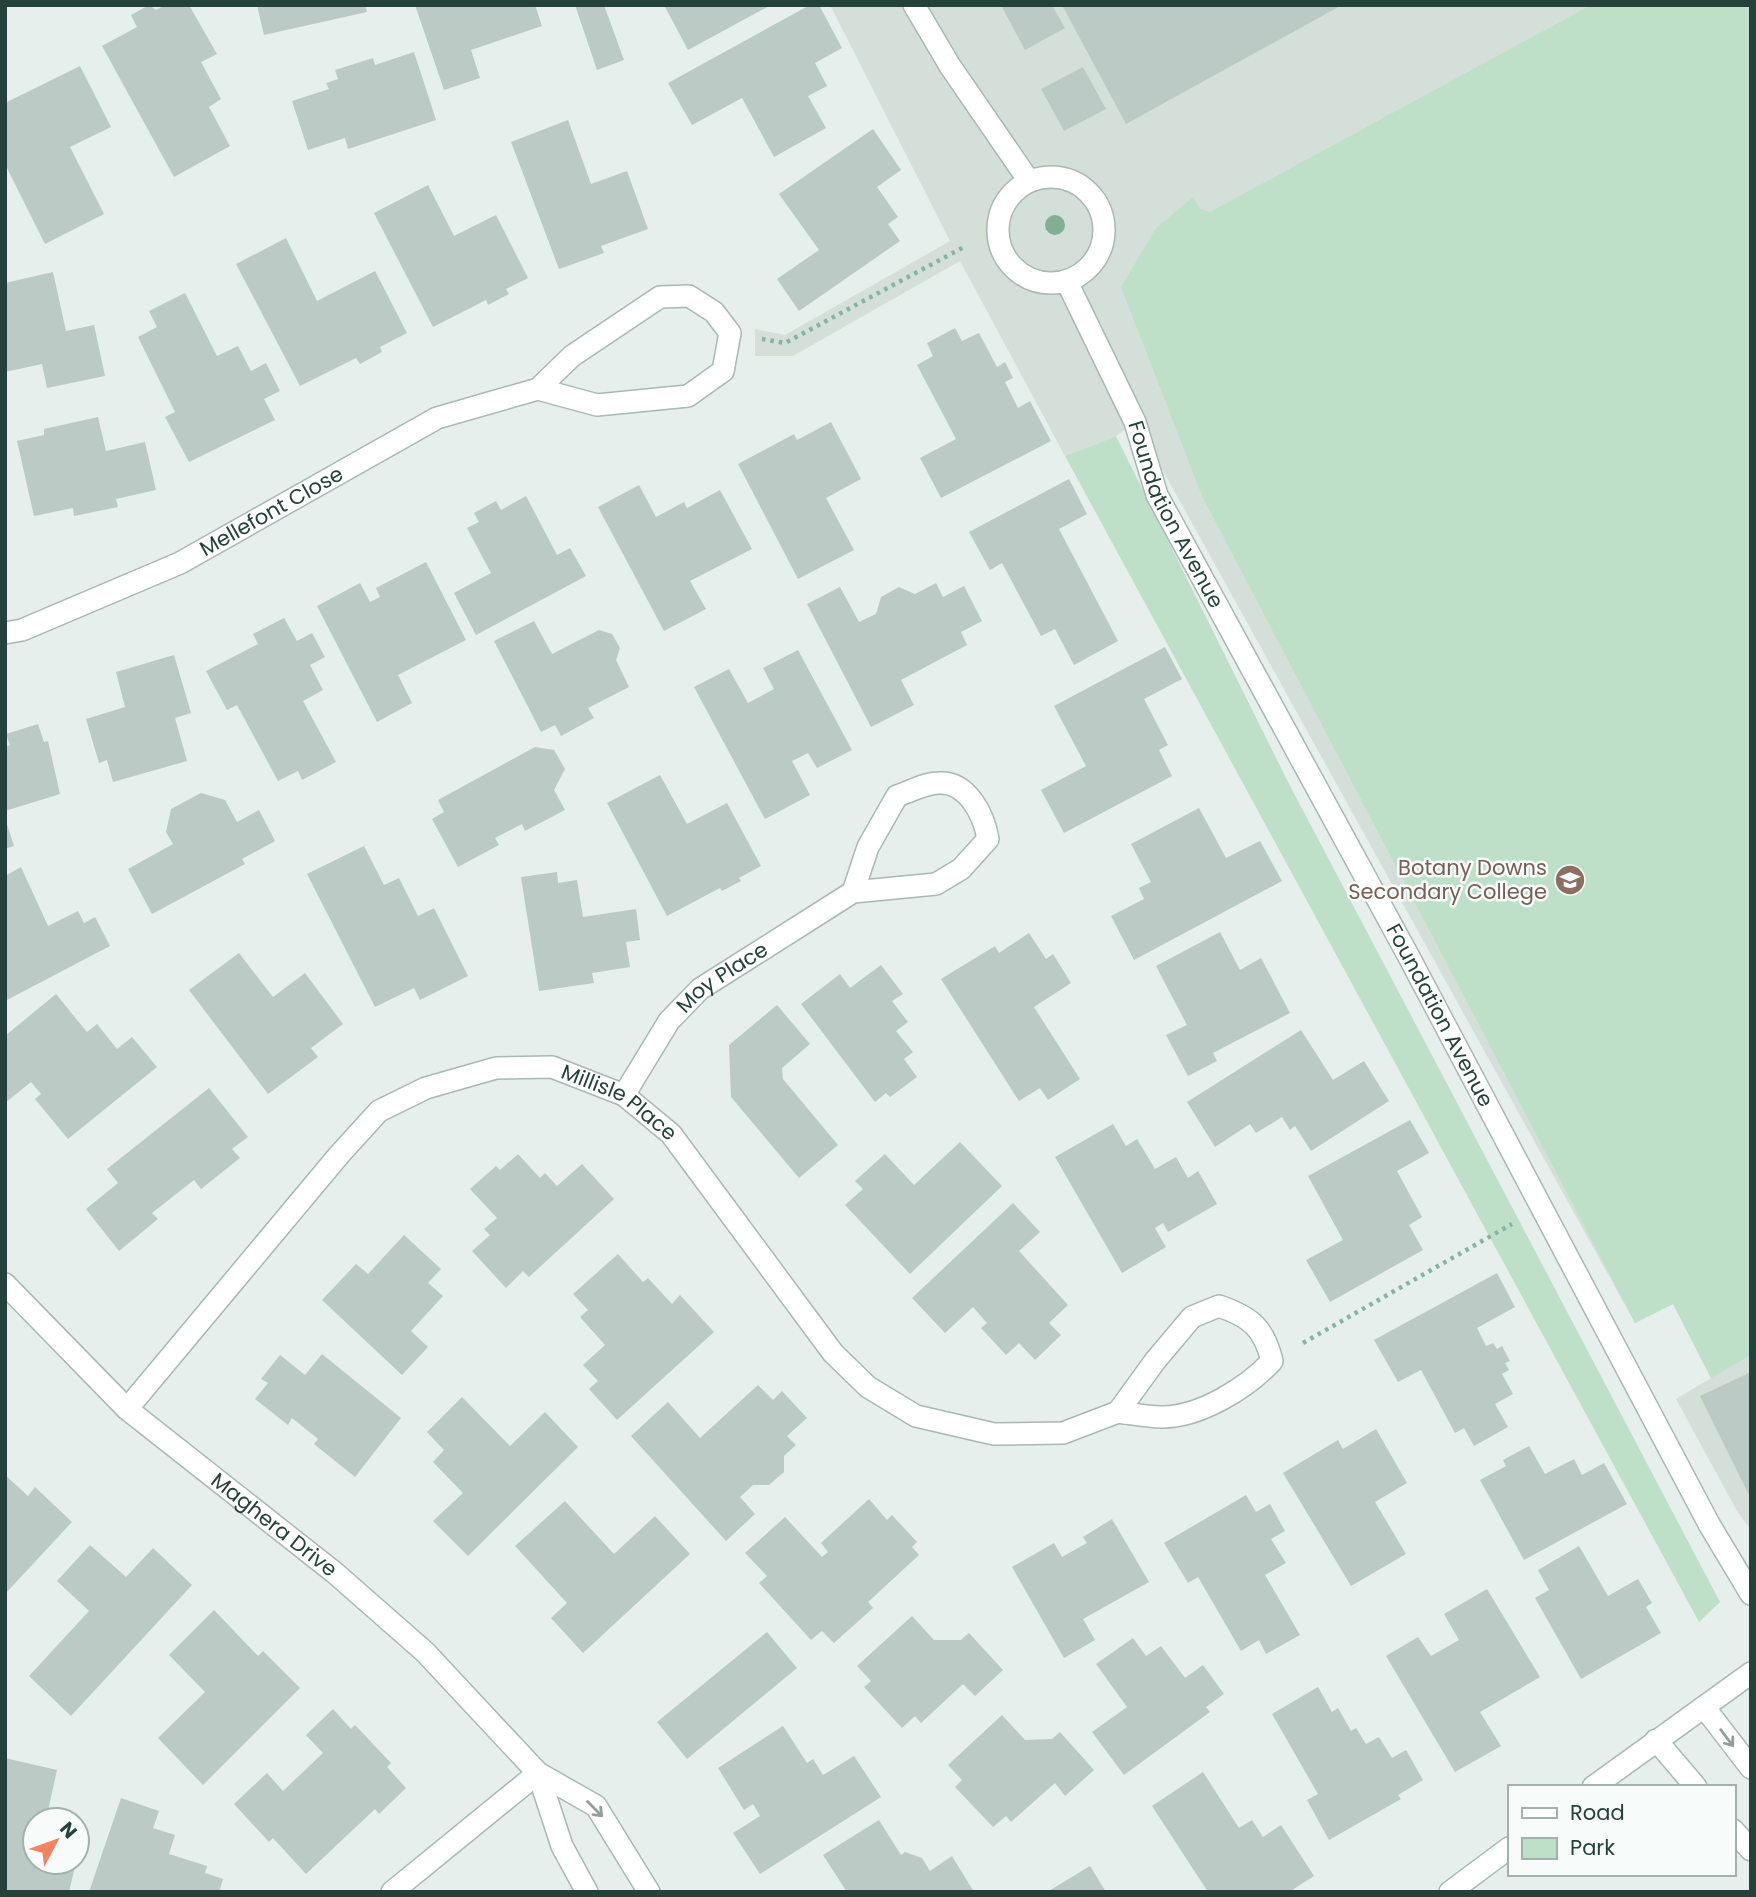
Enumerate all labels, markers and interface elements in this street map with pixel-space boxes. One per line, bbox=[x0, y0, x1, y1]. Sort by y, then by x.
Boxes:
street label: Foundation Avenue bbox=[1121, 417, 1231, 613]
street label: Mellefont Close bbox=[194, 459, 348, 563]
place label: Botany Downs Secondary College bbox=[1348, 853, 1547, 906]
school or university icon: Botany Downs Secondary College bbox=[1553, 863, 1587, 897]
street label: Foundation Avenue bbox=[1379, 918, 1501, 1112]
street label: Moy Place bbox=[670, 935, 773, 1019]
street label: Millisle Place bbox=[557, 1057, 683, 1147]
street label: Maghera Drive bbox=[205, 1466, 344, 1583]
one-way arrow bbox=[1720, 1728, 1735, 1746]
legend bbox=[1508, 1785, 1735, 1876]
text: Road bbox=[1570, 1798, 1625, 1827]
one-way arrow bbox=[586, 1801, 603, 1818]
north arrow bbox=[21, 1806, 91, 1876]
text: N bbox=[54, 1816, 83, 1844]
text: Park bbox=[1570, 1833, 1615, 1862]

